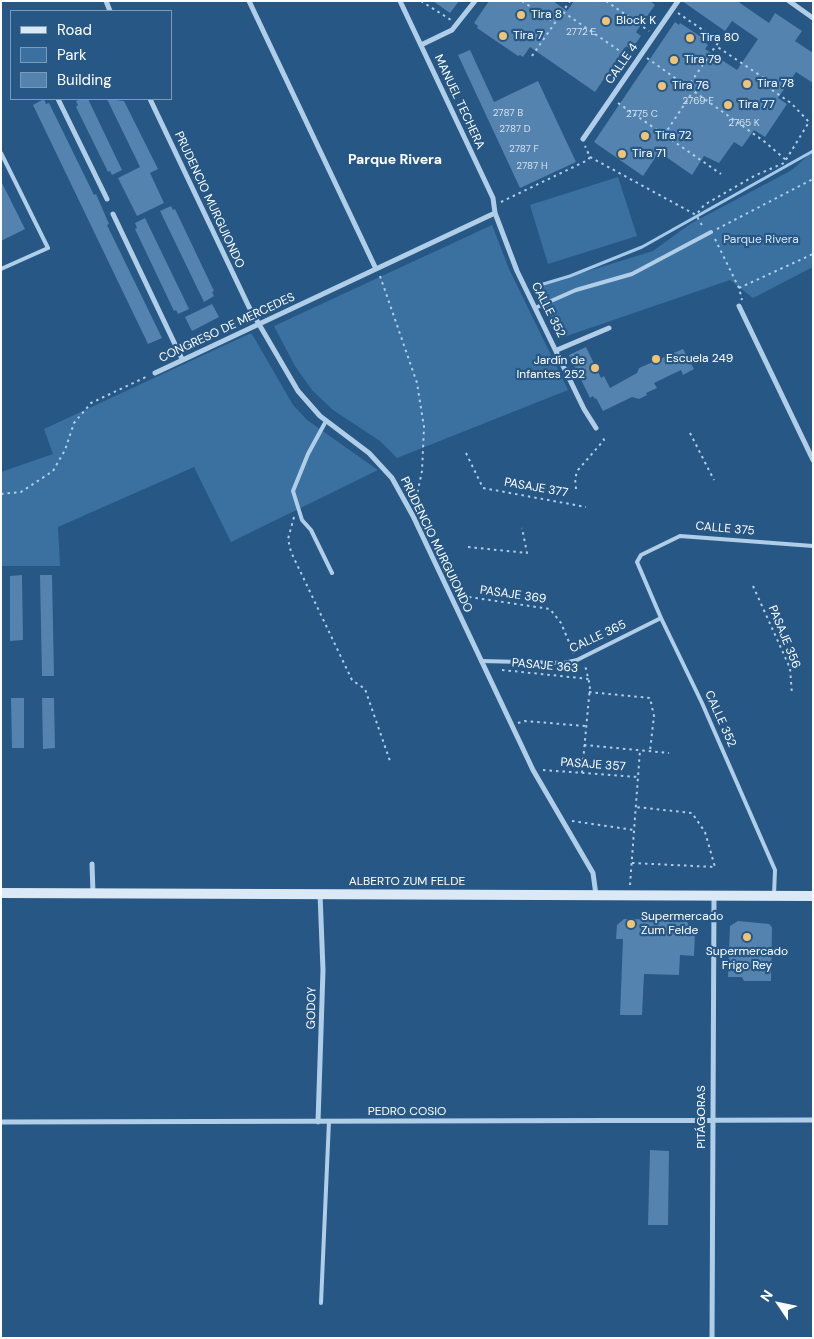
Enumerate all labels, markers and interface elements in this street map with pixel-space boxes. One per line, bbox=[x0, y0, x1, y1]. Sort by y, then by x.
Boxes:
place label: Tira 8 bbox=[531, 8, 562, 22]
marker: Tira 8 bbox=[515, 9, 527, 21]
legend bbox=[10, 10, 172, 100]
place label: Block K bbox=[616, 14, 656, 28]
marker: Block K bbox=[600, 15, 612, 27]
text: Road bbox=[57, 20, 92, 40]
house number: 2772 E bbox=[566, 26, 596, 38]
place label: Tira 7 bbox=[513, 29, 543, 43]
marker: Tira 7 bbox=[497, 30, 509, 42]
place label: Tira 80 bbox=[700, 31, 739, 45]
marker: Tira 80 bbox=[684, 32, 696, 44]
street label: CALLE 4 bbox=[603, 41, 641, 87]
text: Park bbox=[57, 45, 87, 65]
street label: MANUEL TECHERA bbox=[431, 52, 487, 152]
place label: Tira 79 bbox=[684, 53, 721, 67]
marker: Tira 79 bbox=[668, 54, 680, 66]
text: Building bbox=[57, 70, 112, 90]
place label: Tira 78 bbox=[757, 77, 794, 91]
marker: Tira 78 bbox=[741, 78, 753, 90]
place label: Tira 76 bbox=[672, 79, 709, 93]
marker: Tira 76 bbox=[656, 80, 668, 92]
house number: 2769 F bbox=[682, 95, 714, 107]
place label: Tira 77 bbox=[738, 98, 775, 112]
marker: Tira 77 bbox=[722, 99, 734, 111]
house number: 2787 B bbox=[493, 107, 523, 119]
house number: 2775 C bbox=[626, 108, 658, 120]
house number: 2765 K bbox=[728, 117, 760, 129]
house number: 2787 D bbox=[499, 123, 531, 135]
street label: PRUDENCIO MURGUIONDO bbox=[171, 129, 247, 271]
place label: Tira 72 bbox=[655, 129, 692, 143]
marker: Tira 72 bbox=[639, 130, 651, 142]
house number: 2787 F bbox=[509, 143, 539, 155]
place label: Tira 71 bbox=[632, 147, 666, 161]
marker: Tira 71 bbox=[616, 148, 628, 160]
district label: Parque Rivera bbox=[348, 152, 442, 168]
house number: 2787 H bbox=[516, 160, 548, 172]
park label: Parque Rivera bbox=[723, 233, 799, 247]
street label: CALLE 352 bbox=[528, 280, 568, 340]
street label: CONGRESO DE MERCEDES bbox=[157, 290, 297, 366]
place label: Escuela 249 bbox=[666, 352, 733, 366]
marker: Escuela 249 bbox=[650, 353, 662, 365]
place label: Jardín de Infantes 252 bbox=[517, 354, 585, 382]
marker: Jardín de Infantes 252 bbox=[589, 362, 601, 374]
street label: PRUDENCIO MURGUIONDO bbox=[397, 475, 475, 615]
street label: PASAJE 377 bbox=[503, 475, 569, 501]
street label: CALLE 375 bbox=[695, 519, 755, 539]
street label: PASAJE 369 bbox=[479, 583, 547, 607]
street label: PASAJE 356 bbox=[765, 603, 803, 671]
street label: CALLE 365 bbox=[567, 618, 629, 656]
street label: PASAJE 363 bbox=[511, 656, 579, 676]
street label: CALLE 352 bbox=[701, 689, 739, 749]
street label: PASAJE 357 bbox=[560, 756, 626, 774]
street label: ALBERTO ZUM FELDE bbox=[349, 875, 465, 889]
place label: Supermercado Zum Felde bbox=[641, 910, 723, 938]
marker: Supermercado Zum Felde bbox=[625, 918, 637, 930]
marker: Supermercado Frigo Rey bbox=[741, 931, 753, 943]
place label: Supermercado Frigo Rey bbox=[706, 945, 788, 973]
street label: GODOY bbox=[304, 987, 320, 1029]
street label: PITÁGORAS bbox=[695, 1085, 709, 1149]
street label: PEDRO COSIO bbox=[368, 1105, 446, 1119]
north arrow bbox=[754, 1279, 804, 1329]
text: N bbox=[756, 1286, 777, 1305]

